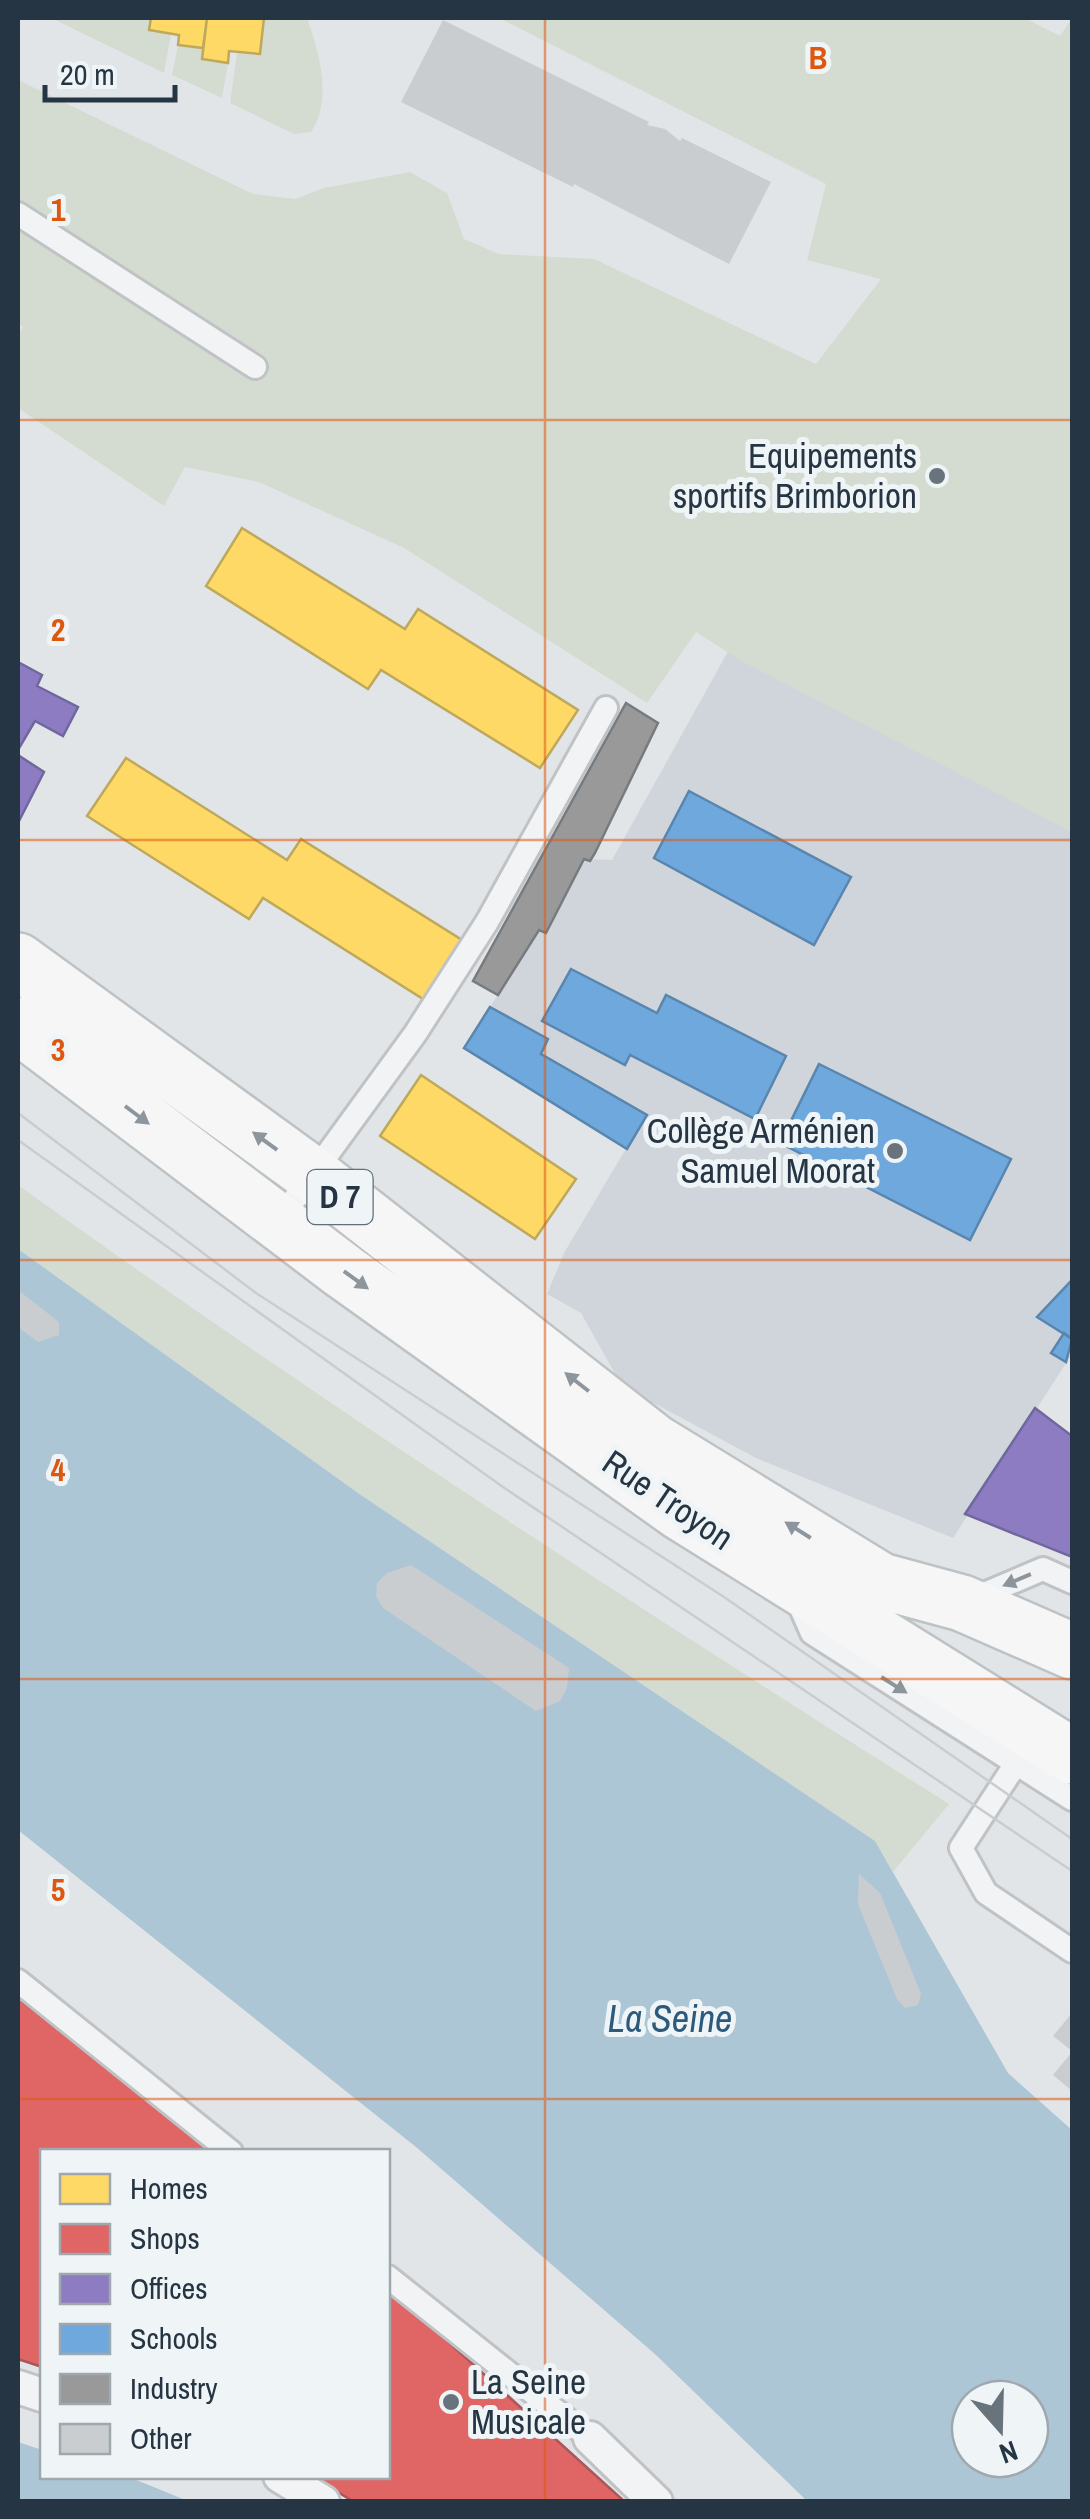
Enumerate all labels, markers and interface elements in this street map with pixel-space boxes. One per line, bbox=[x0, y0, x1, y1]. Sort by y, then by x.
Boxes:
text: B bbox=[809, 36, 827, 79]
scale bar bbox=[45, 40, 175, 102]
text: 20 m bbox=[60, 54, 115, 94]
text: 1 bbox=[51, 188, 66, 231]
place label: Equipements sportifs Brimborion bbox=[673, 432, 917, 519]
marker: Equipements sportifs Brimborion bbox=[926, 465, 948, 487]
text: 2 bbox=[51, 608, 65, 651]
text: 3 bbox=[51, 1028, 65, 1071]
one-way arrow bbox=[124, 1104, 149, 1125]
place label: Collège Arménien Samuel Moorat bbox=[647, 1107, 875, 1194]
one-way arrow bbox=[252, 1131, 278, 1151]
marker: Collège Arménien Samuel Moorat bbox=[884, 1140, 906, 1162]
road number: D 7 bbox=[308, 1170, 372, 1224]
one-way arrow bbox=[343, 1270, 369, 1290]
one-way arrow bbox=[564, 1372, 590, 1393]
street label: Rue Troyon bbox=[594, 1439, 743, 1561]
text: 4 bbox=[51, 1448, 66, 1491]
one-way arrow bbox=[784, 1522, 812, 1540]
one-way arrow bbox=[1003, 1572, 1032, 1588]
one-way arrow bbox=[880, 1675, 908, 1693]
text: 5 bbox=[51, 1868, 65, 1911]
water label: La Seine bbox=[608, 1993, 732, 2044]
legend bbox=[40, 2149, 390, 2479]
text: Homes bbox=[130, 2168, 208, 2208]
text: Shops bbox=[130, 2218, 200, 2258]
text: Offices bbox=[130, 2268, 208, 2308]
text: Schools bbox=[130, 2318, 218, 2358]
place label: La Seine Musicale bbox=[471, 2358, 586, 2445]
text: Industry bbox=[130, 2368, 218, 2408]
north arrow bbox=[950, 2379, 1050, 2479]
marker: La Seine Musicale bbox=[440, 2391, 462, 2413]
text: Other bbox=[130, 2418, 192, 2458]
text: N bbox=[994, 2432, 1023, 2473]

